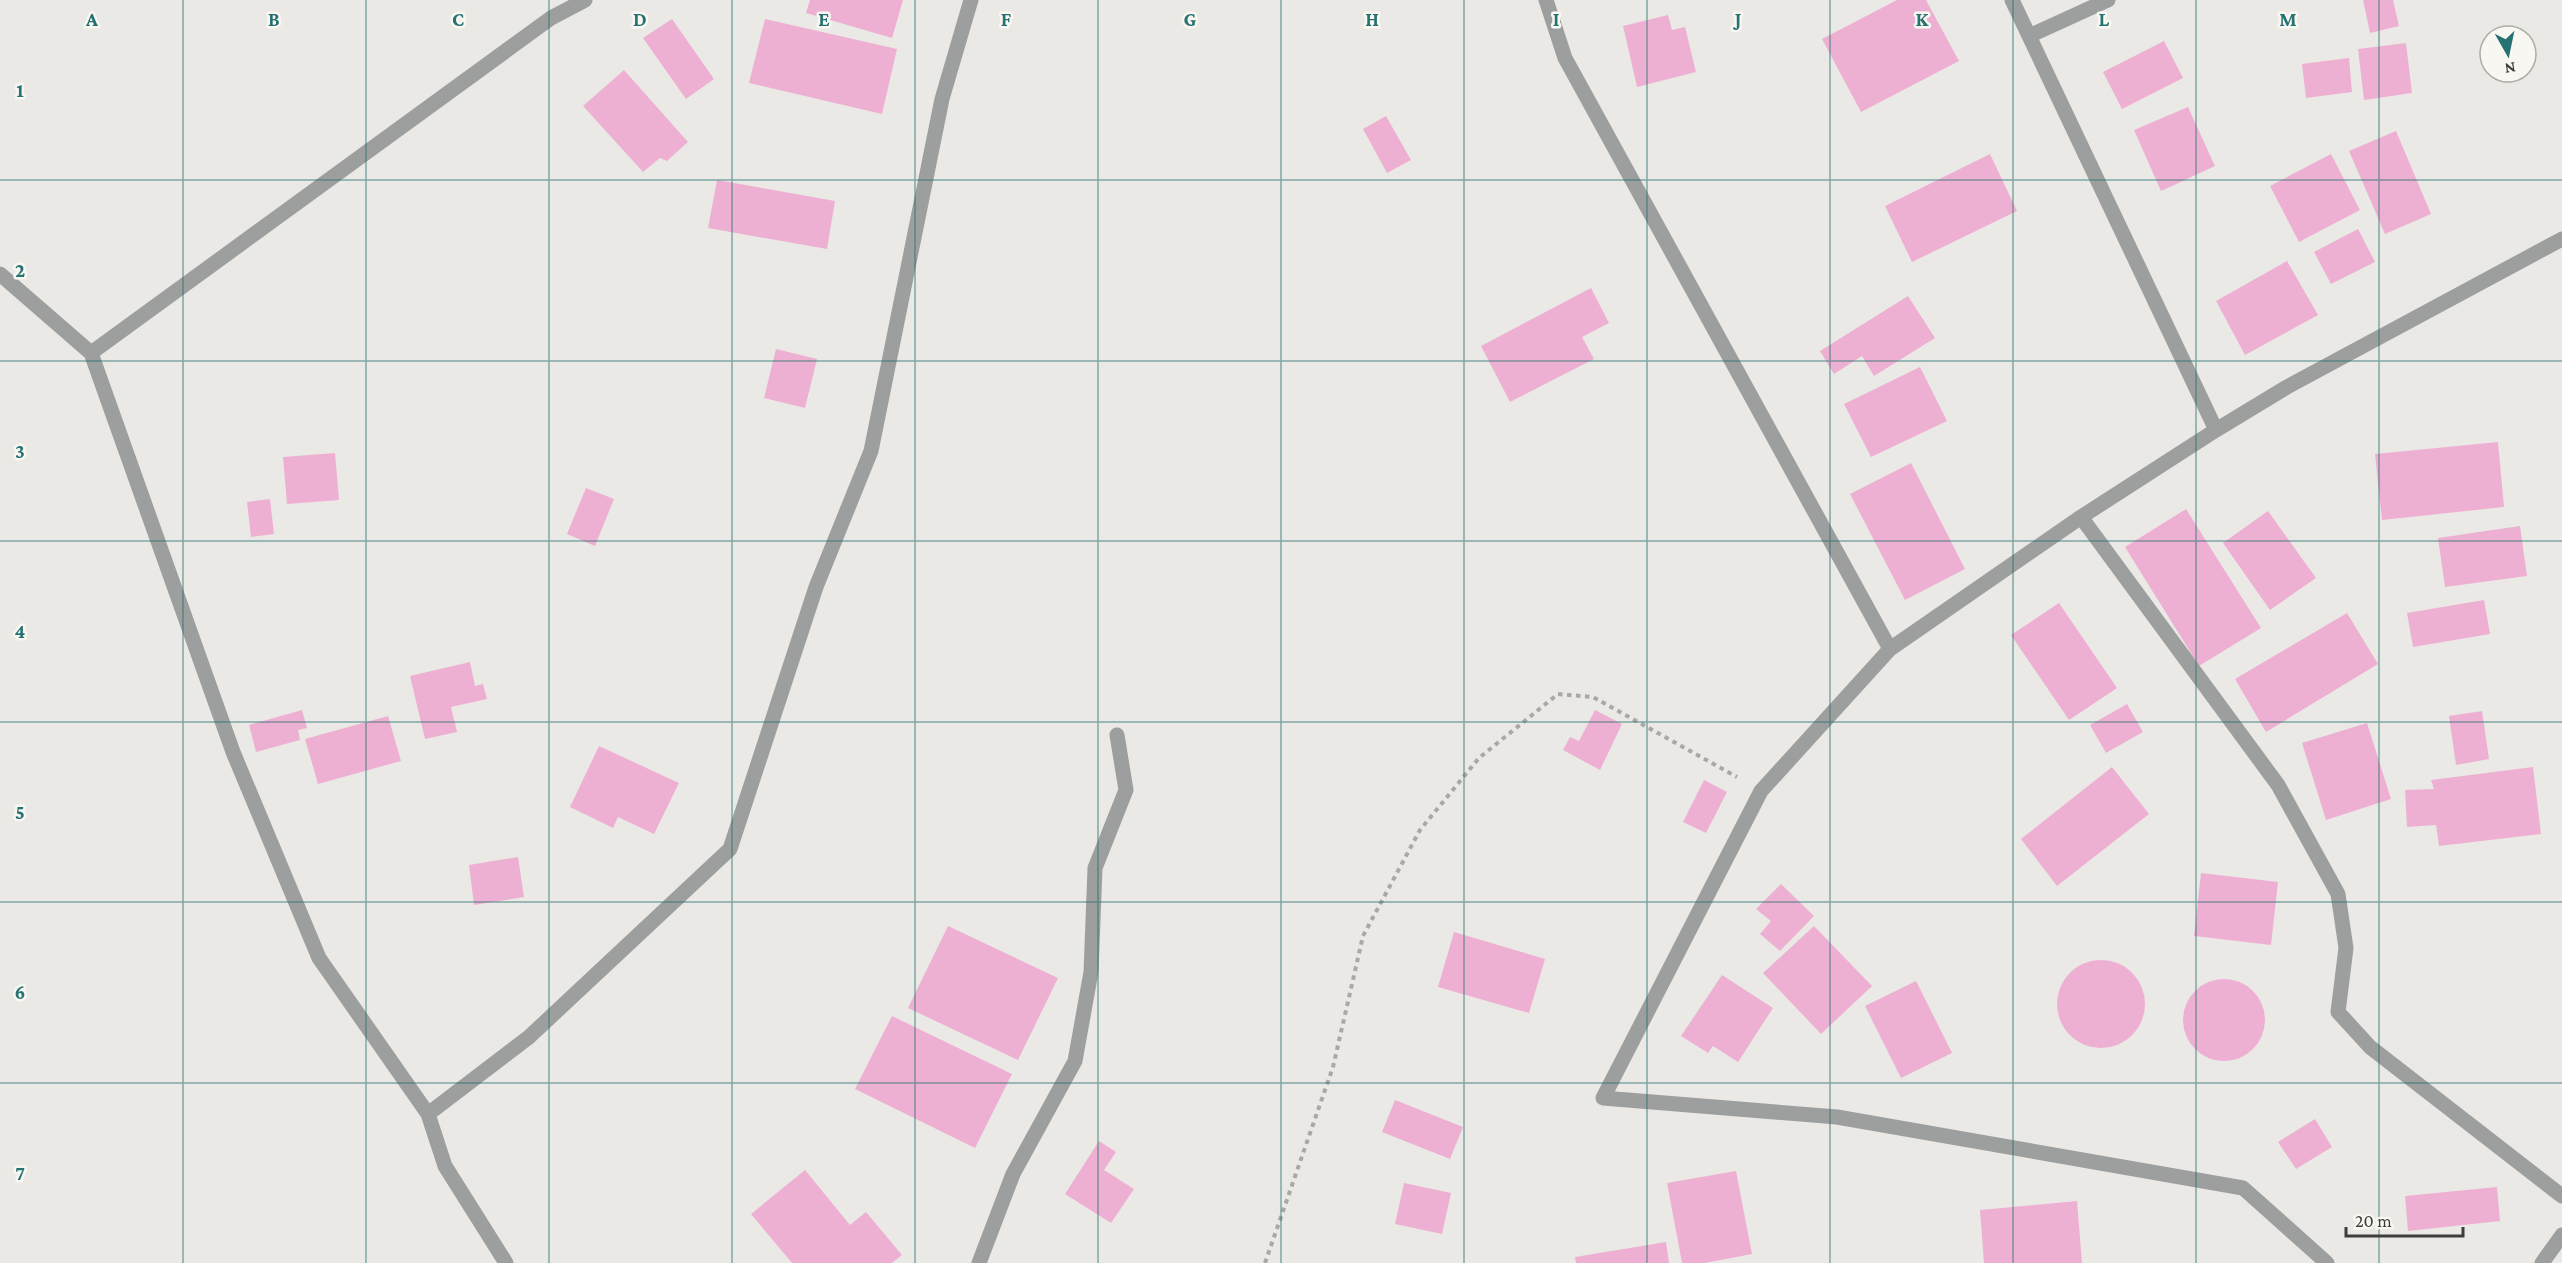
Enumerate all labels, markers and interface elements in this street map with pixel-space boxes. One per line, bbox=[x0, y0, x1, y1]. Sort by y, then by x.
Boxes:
text: A bbox=[85, 8, 99, 30]
text: B bbox=[268, 8, 280, 30]
text: C bbox=[452, 8, 464, 30]
text: D bbox=[633, 8, 647, 30]
text: E bbox=[818, 8, 830, 30]
text: F bbox=[1001, 8, 1012, 30]
text: G bbox=[1184, 8, 1197, 30]
text: H bbox=[1365, 8, 1379, 30]
text: I bbox=[1553, 8, 1560, 30]
text: J bbox=[1733, 8, 1742, 30]
text: K bbox=[1916, 8, 1930, 30]
text: L bbox=[2099, 8, 2110, 30]
text: M bbox=[2279, 8, 2297, 30]
north arrow bbox=[2478, 24, 2538, 84]
text: N bbox=[2503, 59, 2517, 78]
text: 1 bbox=[16, 79, 24, 101]
text: 2 bbox=[15, 259, 25, 281]
text: 3 bbox=[15, 440, 25, 462]
text: 4 bbox=[15, 620, 26, 642]
text: 5 bbox=[15, 801, 25, 823]
text: 6 bbox=[15, 981, 25, 1003]
text: 7 bbox=[15, 1162, 25, 1184]
scale bar bbox=[2346, 1200, 2463, 1238]
text: 20 m bbox=[2355, 1211, 2392, 1231]

